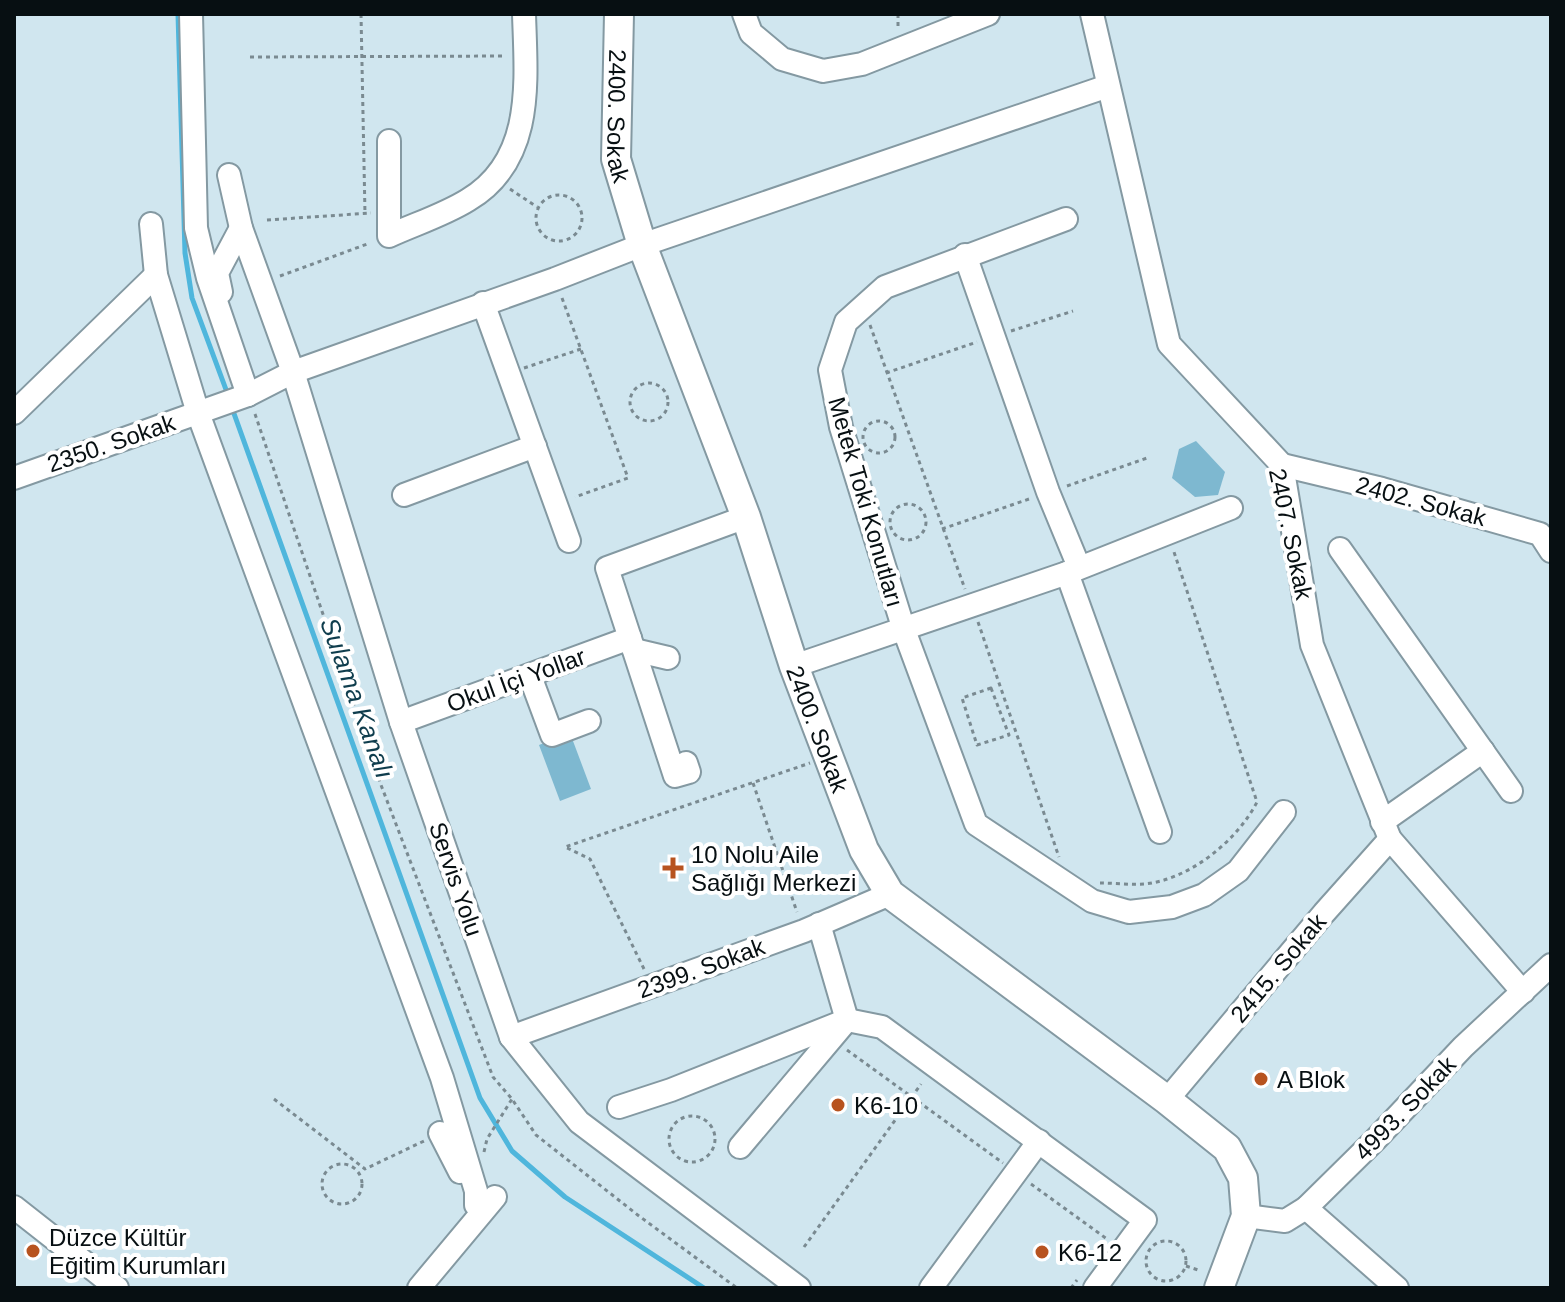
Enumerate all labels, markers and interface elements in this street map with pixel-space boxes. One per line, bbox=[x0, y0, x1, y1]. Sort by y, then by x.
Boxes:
street label: 2400. Sokak bbox=[603, 49, 636, 187]
street label: Metek Toki Konutları bbox=[823, 394, 909, 610]
street label: 2350. Sokak bbox=[44, 408, 179, 477]
street label: 2407. Sokak bbox=[1264, 466, 1318, 603]
street label: 2402. Sokak bbox=[1353, 471, 1490, 532]
water label: Sulama Kanalı bbox=[314, 613, 400, 783]
street label: Okul İçi Yollar bbox=[443, 642, 589, 718]
street label: 2400. Sokak bbox=[782, 662, 855, 797]
street label: Servis Yolu bbox=[424, 818, 488, 940]
place label: 10 Nolu Aile Sağlığı Merkezi bbox=[691, 841, 856, 896]
marker: 10 Nolu Aile Sağlığı Merkezi bbox=[662, 857, 684, 879]
street label: 2415. Sokak bbox=[1225, 907, 1332, 1028]
street label: 2399. Sokak bbox=[634, 932, 769, 1004]
street label: 4993. Sokak bbox=[1349, 1050, 1462, 1165]
place label: A Blok bbox=[1277, 1066, 1346, 1093]
marker: A Blok bbox=[1252, 1070, 1270, 1088]
place label: K6-10 bbox=[854, 1092, 918, 1119]
marker: K6-10 bbox=[829, 1096, 847, 1114]
place label: Düzce Kültür Eğitim Kurumları bbox=[49, 1224, 226, 1279]
place label: K6-12 bbox=[1058, 1239, 1122, 1266]
marker: Düzce Kültür Eğitim Kurumları bbox=[24, 1242, 42, 1260]
marker: K6-12 bbox=[1033, 1243, 1051, 1261]

